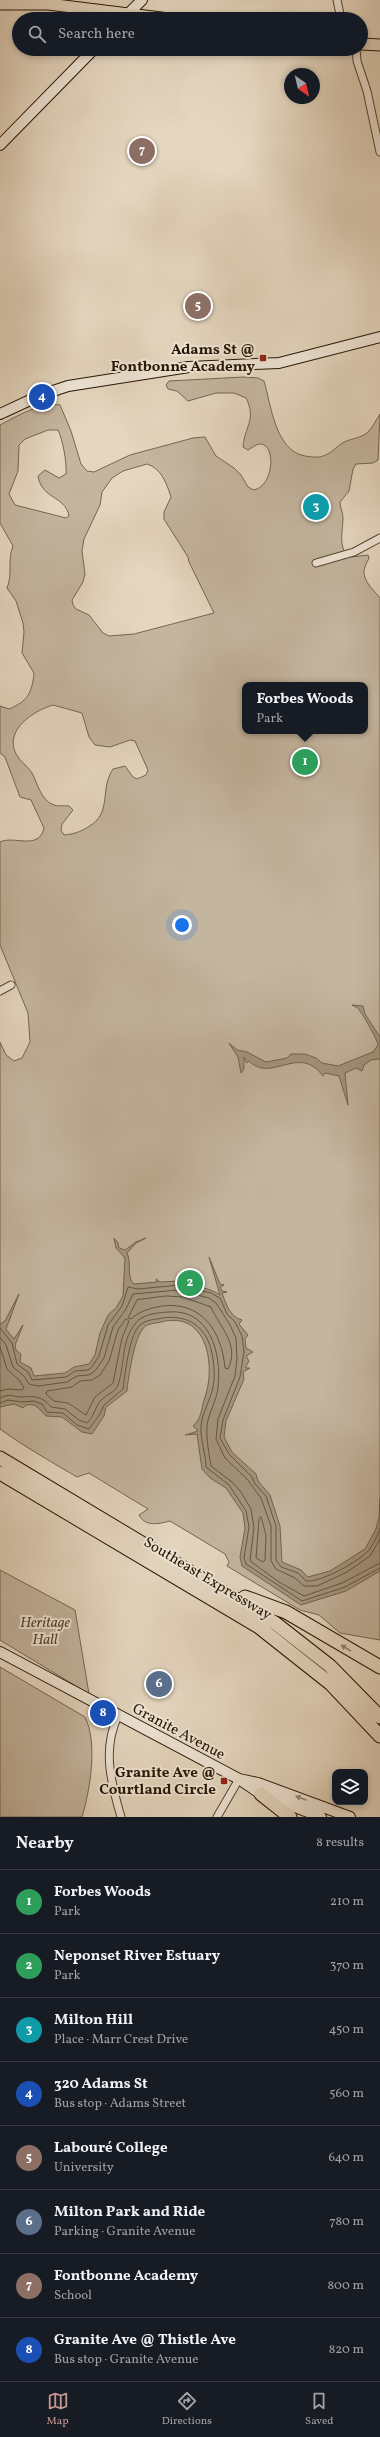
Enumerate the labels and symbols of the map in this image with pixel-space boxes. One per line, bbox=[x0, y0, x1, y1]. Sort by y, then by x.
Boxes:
north arrow bbox=[284, 68, 320, 104]
pin: 7 bbox=[129, 136, 155, 166]
pin: 5 bbox=[185, 291, 211, 321]
place label: Adams St @ Fontbonne Academy bbox=[111, 340, 256, 378]
marker: Adams St @ Fontbonne Academy bbox=[258, 353, 268, 363]
pin: 4 bbox=[29, 382, 55, 412]
pin: 3 bbox=[303, 492, 329, 522]
pin: 1 bbox=[292, 747, 318, 777]
your location bbox=[172, 915, 192, 935]
pin: 2 bbox=[177, 1268, 203, 1298]
street label: Southeast Expressway bbox=[139, 1533, 275, 1626]
park label: Heritage Hall bbox=[20, 1613, 70, 1651]
one-way arrow bbox=[340, 1645, 352, 1652]
pin: 6 bbox=[146, 1669, 172, 1699]
pin: 8 bbox=[90, 1698, 116, 1728]
street label: Granite Avenue bbox=[128, 1699, 228, 1766]
place label: Granite Ave @ Courtland Circle bbox=[99, 1763, 216, 1801]
marker: Granite Ave @ Courtland Circle bbox=[219, 1776, 229, 1786]
one-way arrow bbox=[294, 1795, 306, 1801]

